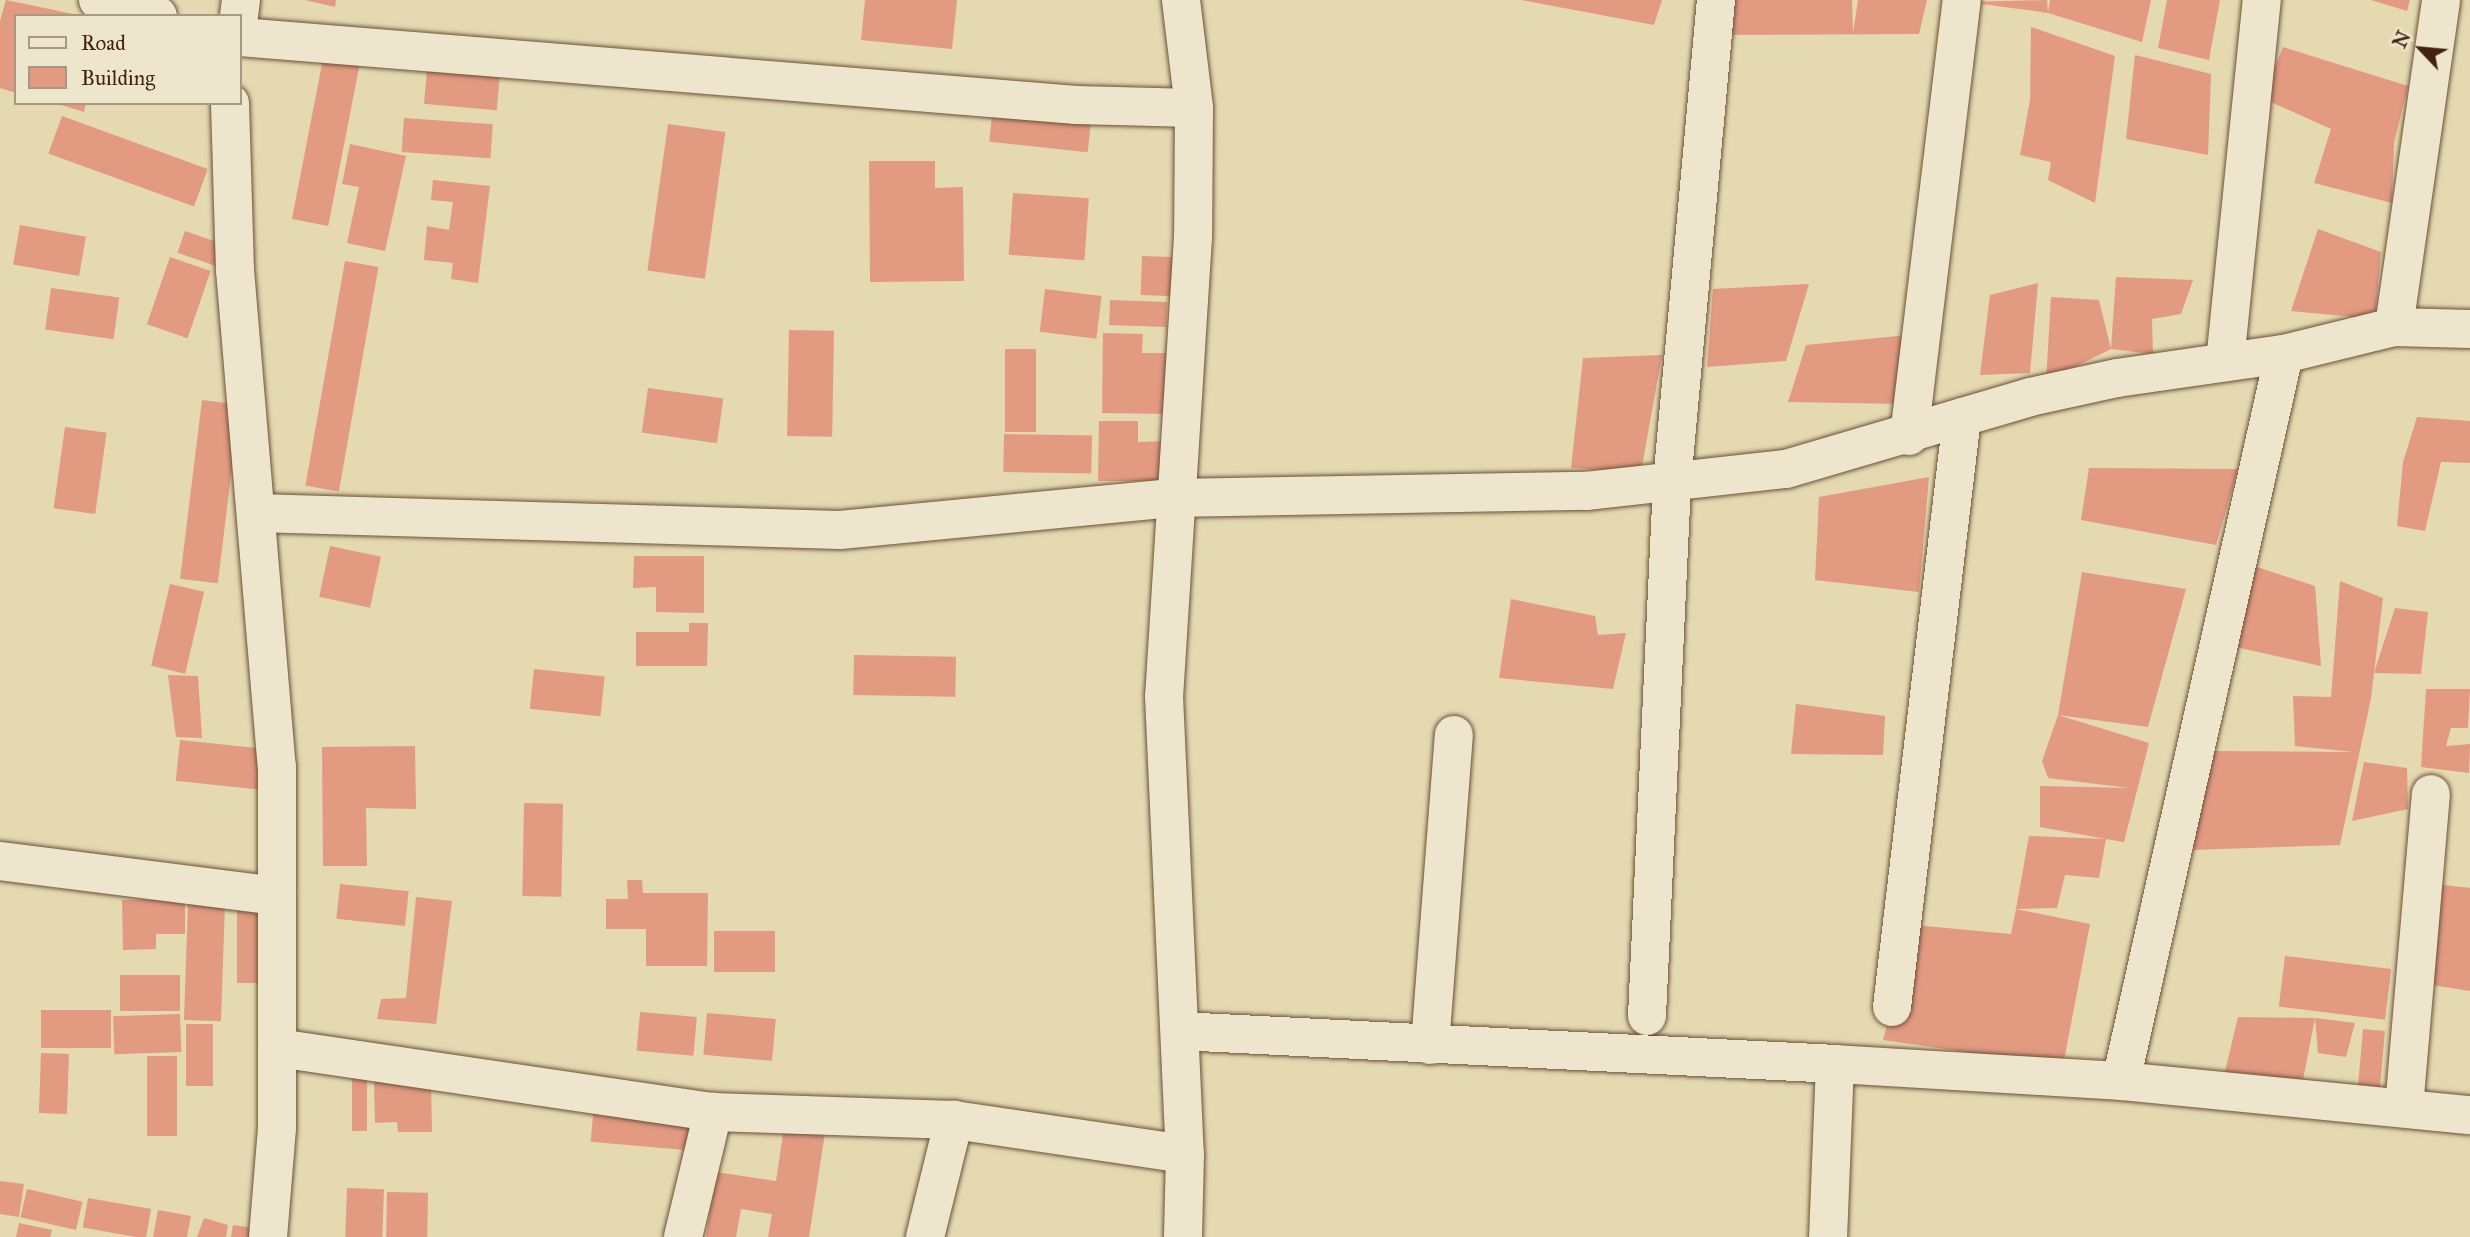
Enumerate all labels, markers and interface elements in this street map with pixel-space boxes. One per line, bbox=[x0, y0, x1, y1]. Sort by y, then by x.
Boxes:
legend bbox=[14, 14, 242, 105]
north arrow bbox=[2386, 14, 2456, 84]
text: N bbox=[2388, 27, 2416, 52]
text: Road bbox=[81, 30, 126, 56]
text: Building bbox=[81, 65, 155, 91]

